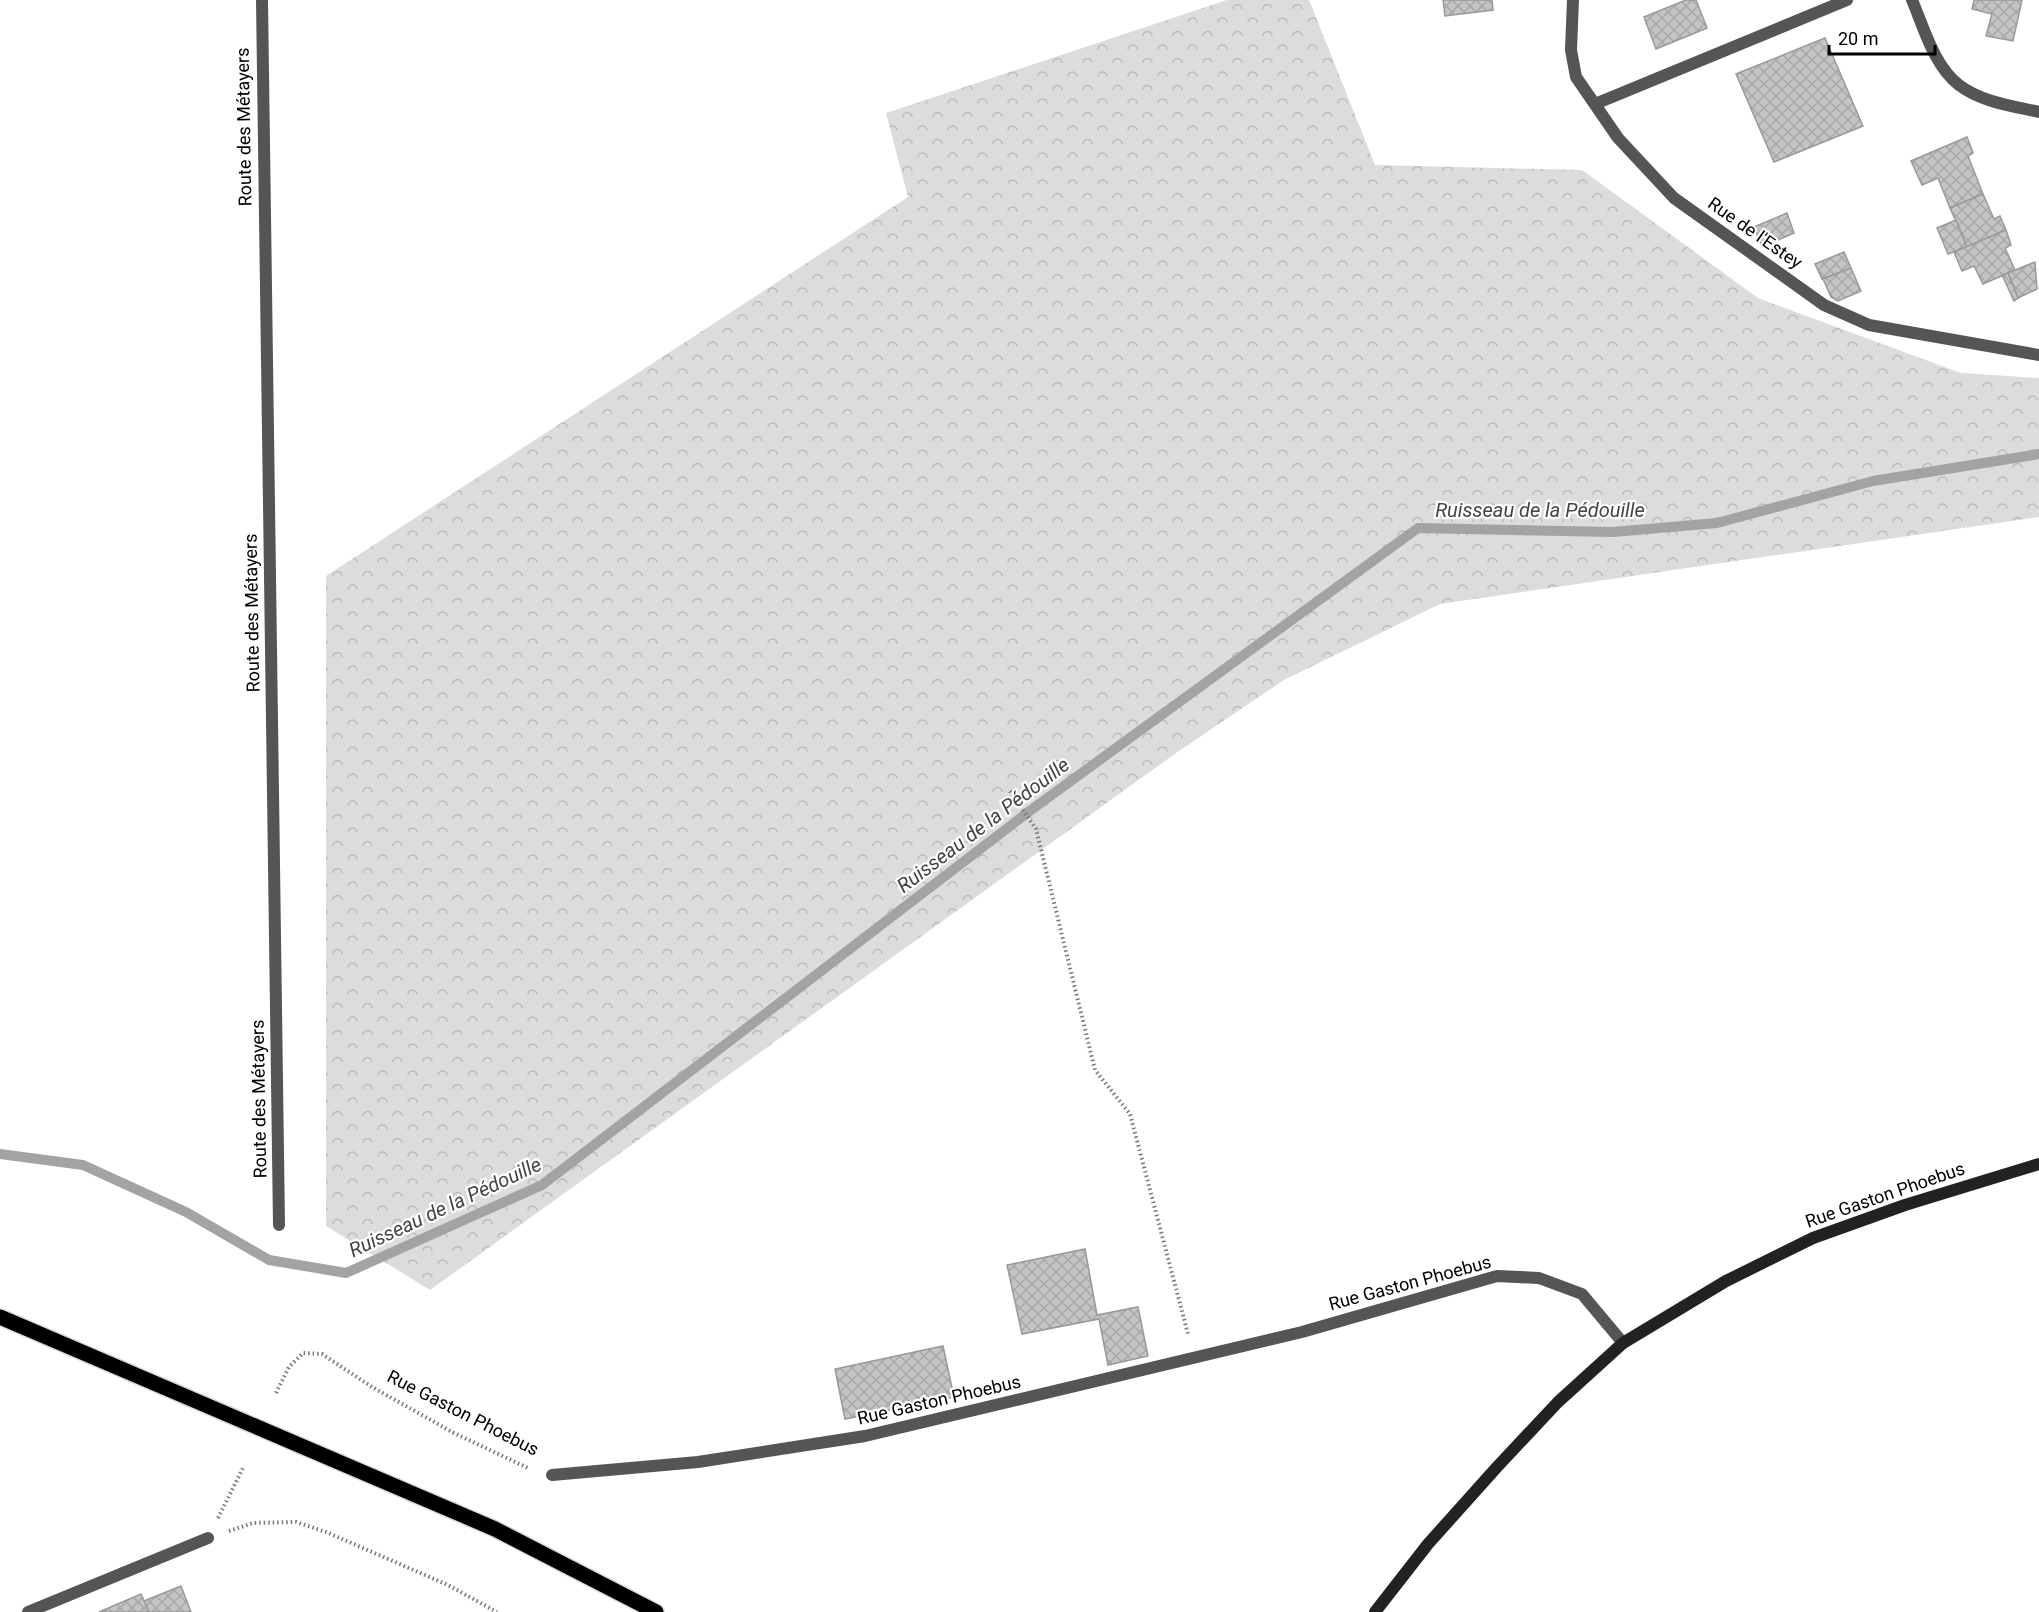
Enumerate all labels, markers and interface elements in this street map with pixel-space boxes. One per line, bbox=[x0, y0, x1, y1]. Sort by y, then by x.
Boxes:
scale bar bbox=[1829, 18, 1936, 56]
text: 20 m bbox=[1838, 28, 1878, 49]
street label: Route des Métayers bbox=[232, 47, 255, 207]
street label: Rue de l'Estey bbox=[1704, 192, 1807, 273]
water label: Ruisseau de la Pédouille bbox=[1435, 498, 1645, 522]
street label: Route des Métayers bbox=[240, 533, 263, 693]
water label: Ruisseau de la Pédouille bbox=[892, 752, 1074, 898]
street label: Route des Métayers bbox=[247, 1019, 270, 1179]
water label: Ruisseau de la Pédouille bbox=[345, 1152, 545, 1262]
street label: Rue Gaston Phoebus bbox=[1802, 1157, 1967, 1232]
street label: Rue Gaston Phoebus bbox=[1326, 1251, 1493, 1314]
street label: Rue Gaston Phoebus bbox=[384, 1365, 542, 1460]
street label: Rue Gaston Phoebus bbox=[855, 1370, 1023, 1429]

